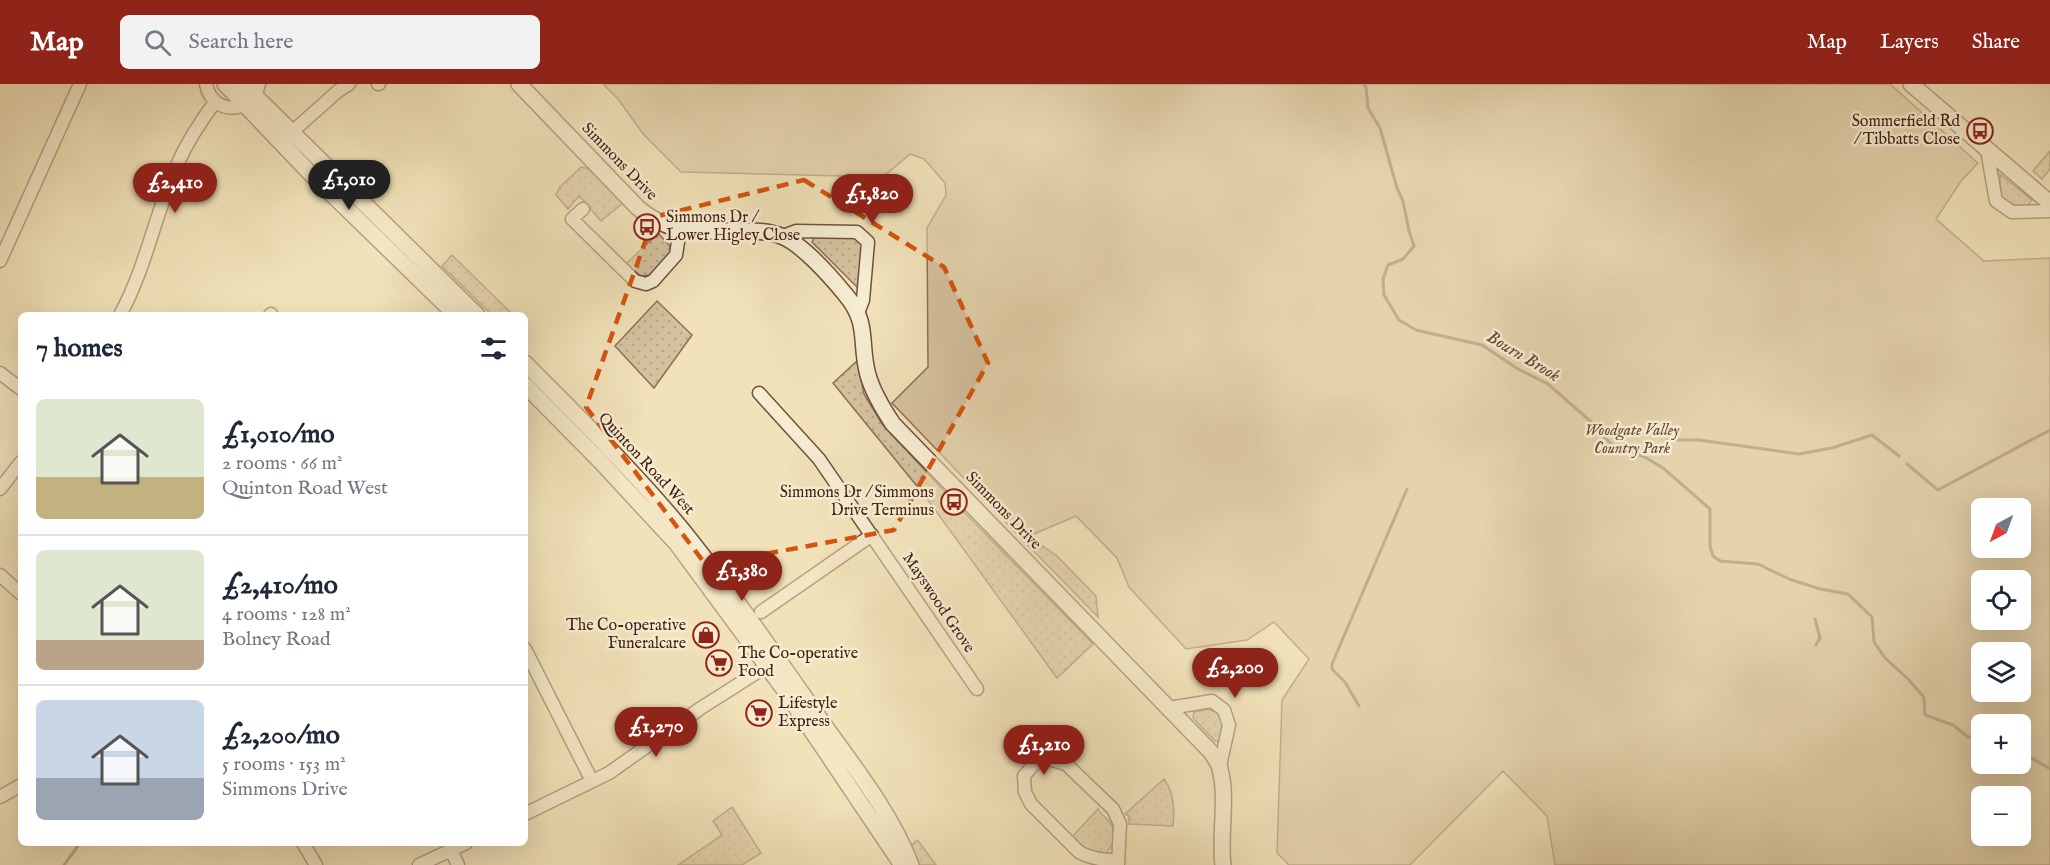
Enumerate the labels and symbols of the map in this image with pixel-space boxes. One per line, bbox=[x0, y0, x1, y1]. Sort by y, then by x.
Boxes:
place label: Sommerfield Rd / Tibbatts Close bbox=[1852, 112, 1960, 150]
bus stop icon: Sommerfield Rd / Tibbatts Close bbox=[1965, 116, 1995, 146]
street label: Simmons Drive bbox=[577, 119, 661, 205]
pin: £1,010 bbox=[300, 160, 398, 211]
pin: £2,410 bbox=[126, 163, 224, 214]
pin: £1,820 bbox=[823, 174, 921, 225]
place label: Simmons Dr / Lower Higley Close bbox=[666, 208, 800, 246]
bus stop icon: Simmons Dr / Lower Higley Close bbox=[632, 212, 662, 242]
water label: Bourn Brook bbox=[1482, 326, 1564, 388]
street label: Quinton Road West bbox=[593, 409, 699, 520]
park label: Woodgate Valley Country Park bbox=[1585, 421, 1680, 459]
street label: Simmons Drive bbox=[961, 468, 1045, 554]
place label: Simmons Dr / Simmons Drive Terminus bbox=[780, 483, 934, 521]
bus stop icon: Simmons Dr / Simmons Drive Terminus bbox=[939, 487, 969, 517]
north arrow bbox=[1971, 498, 2031, 558]
street label: Mayswood Grove bbox=[897, 549, 979, 657]
pin: £1,380 bbox=[693, 551, 791, 602]
place label: The Co-operative Funeralcare bbox=[566, 616, 686, 654]
shop icon: The Co-operative Funeralcare bbox=[691, 620, 721, 650]
place label: The Co-operative Food bbox=[738, 644, 858, 682]
supermarket icon: The Co-operative Food bbox=[704, 648, 734, 678]
pin: £2,200 bbox=[1186, 648, 1284, 699]
place label: Lifestyle Express bbox=[778, 694, 837, 732]
supermarket icon: Lifestyle Express bbox=[744, 698, 774, 728]
pin: £1,270 bbox=[607, 707, 705, 758]
pin: £1,210 bbox=[995, 725, 1093, 776]

